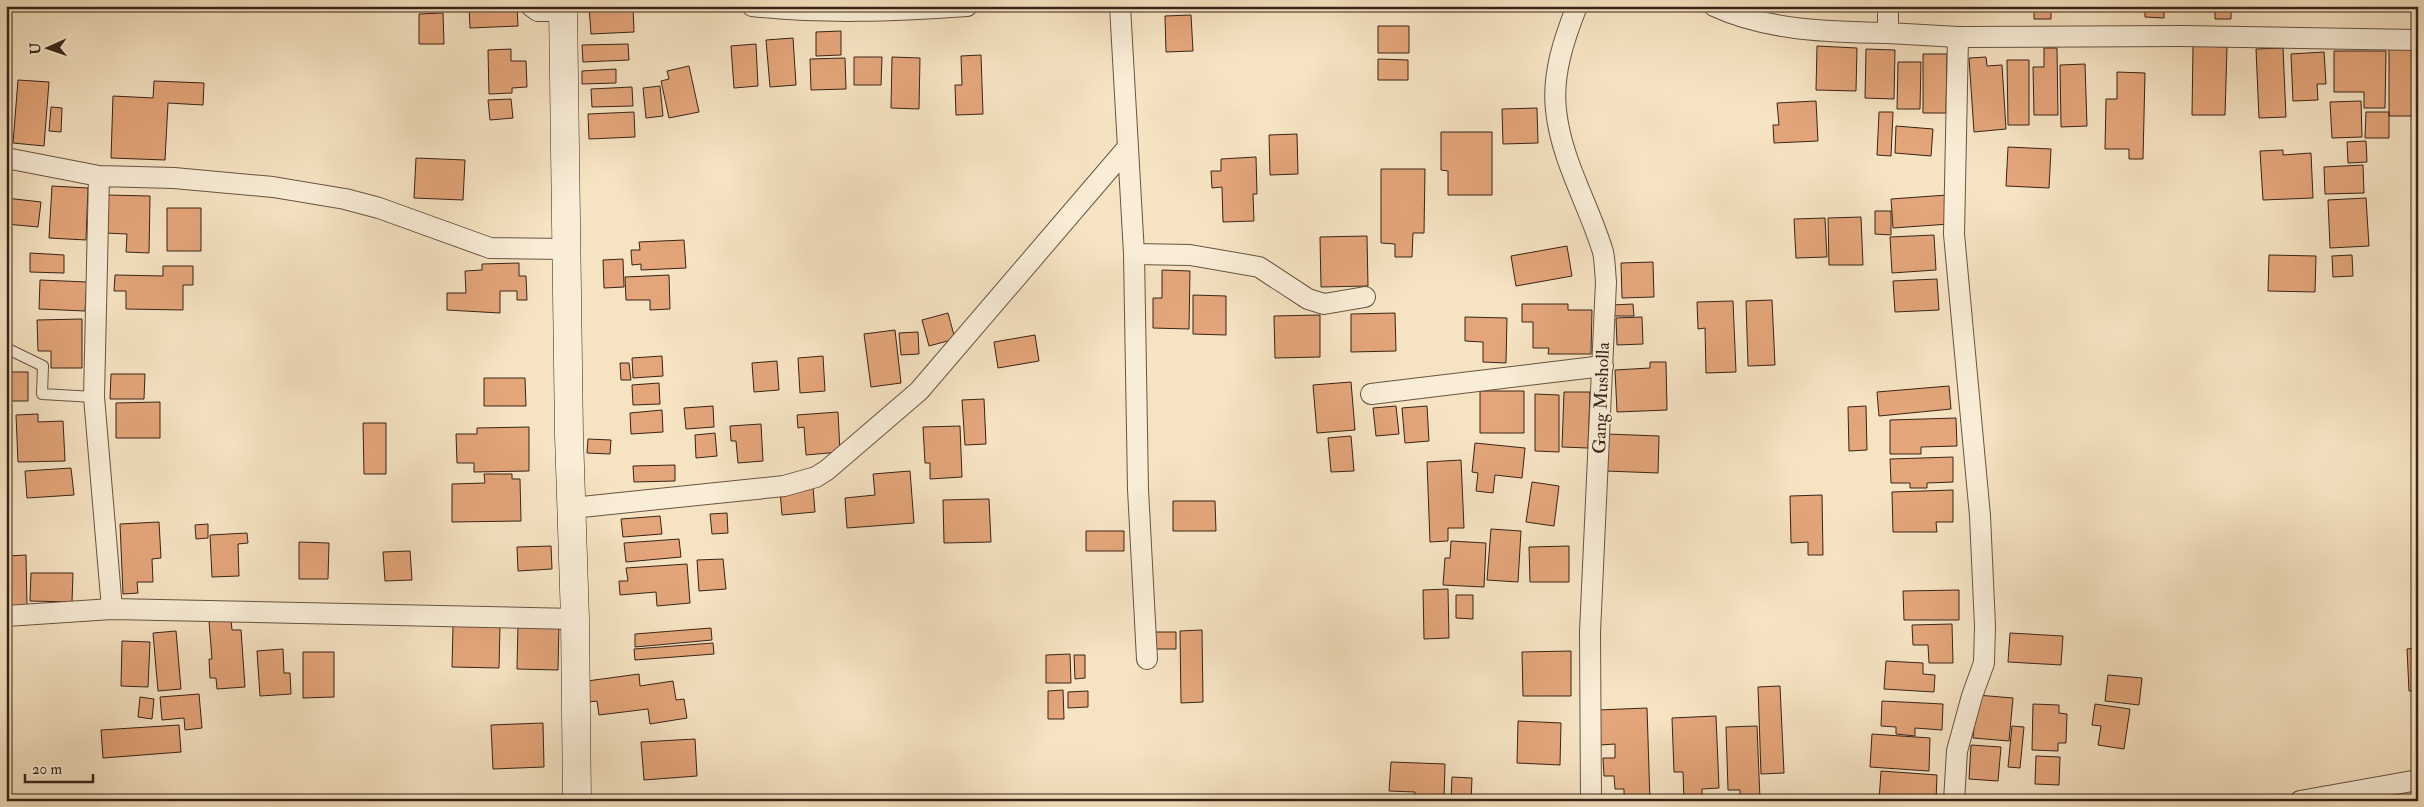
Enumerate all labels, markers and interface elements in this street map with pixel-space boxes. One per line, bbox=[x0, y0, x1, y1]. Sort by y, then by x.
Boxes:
north arrow bbox=[22, 22, 72, 72]
text: U bbox=[27, 42, 44, 55]
street label: Gang Musholla bbox=[1588, 341, 1615, 454]
scale bar bbox=[25, 752, 92, 784]
text: 20 m bbox=[32, 760, 62, 779]

